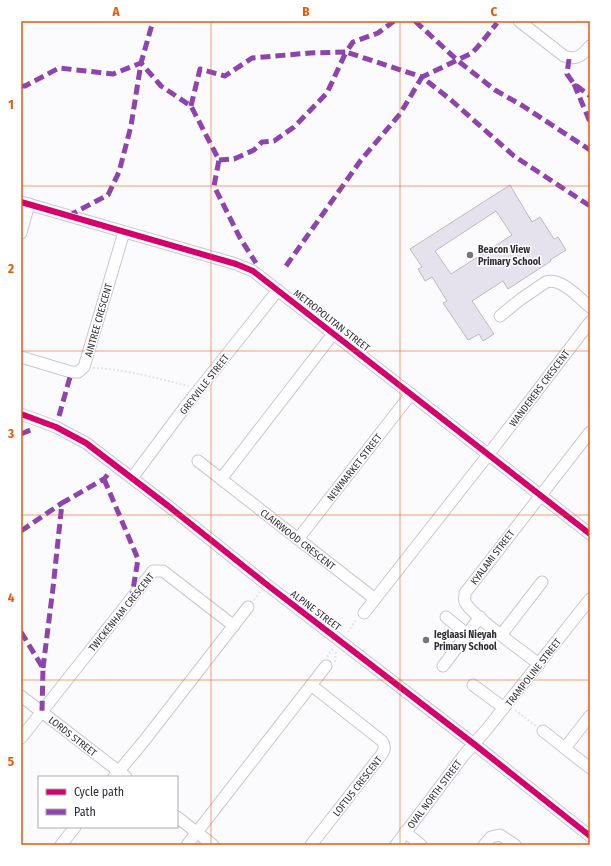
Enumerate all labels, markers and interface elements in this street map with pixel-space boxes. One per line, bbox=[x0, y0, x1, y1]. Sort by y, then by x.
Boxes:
text: A bbox=[111, 4, 120, 19]
text: B bbox=[302, 4, 310, 19]
text: C bbox=[491, 4, 498, 19]
text: 1 bbox=[8, 97, 14, 112]
place label: Beacon View Primary School bbox=[478, 244, 541, 268]
marker: Beacon View Primary School bbox=[465, 250, 475, 260]
text: 2 bbox=[7, 261, 14, 276]
street label: AINTREE CRESCENT bbox=[83, 282, 115, 359]
street label: METROPOLITAN STREET bbox=[291, 287, 372, 354]
street label: WANDERERS CRESCENT bbox=[507, 348, 573, 429]
street label: GREYVILLE STREET bbox=[178, 352, 232, 417]
text: 3 bbox=[7, 426, 14, 441]
street label: NEWMARKET STREET bbox=[325, 431, 385, 504]
street label: CLAIRWOOD CRESCENT bbox=[258, 507, 337, 573]
street label: KYALAMI STREET bbox=[468, 527, 518, 587]
street label: TWICKENHAM CRESCENT bbox=[87, 571, 157, 654]
street label: ALPINE STREET bbox=[288, 588, 343, 634]
text: 4 bbox=[8, 590, 15, 605]
place label: Ieglaasi Nieyah Primary School bbox=[434, 629, 497, 653]
marker: Ieglaasi Nieyah Primary School bbox=[421, 635, 431, 645]
street label: TRAMPOLINE STREET bbox=[504, 636, 564, 709]
street label: LORDS STREET bbox=[46, 714, 99, 759]
text: 5 bbox=[8, 754, 14, 769]
street label: LOFTUS CRESCENT bbox=[331, 754, 385, 819]
street label: OVAL NORTH STREET bbox=[405, 758, 465, 831]
legend bbox=[38, 776, 178, 828]
text: Cycle path bbox=[74, 785, 124, 799]
text: Path bbox=[74, 805, 96, 819]

